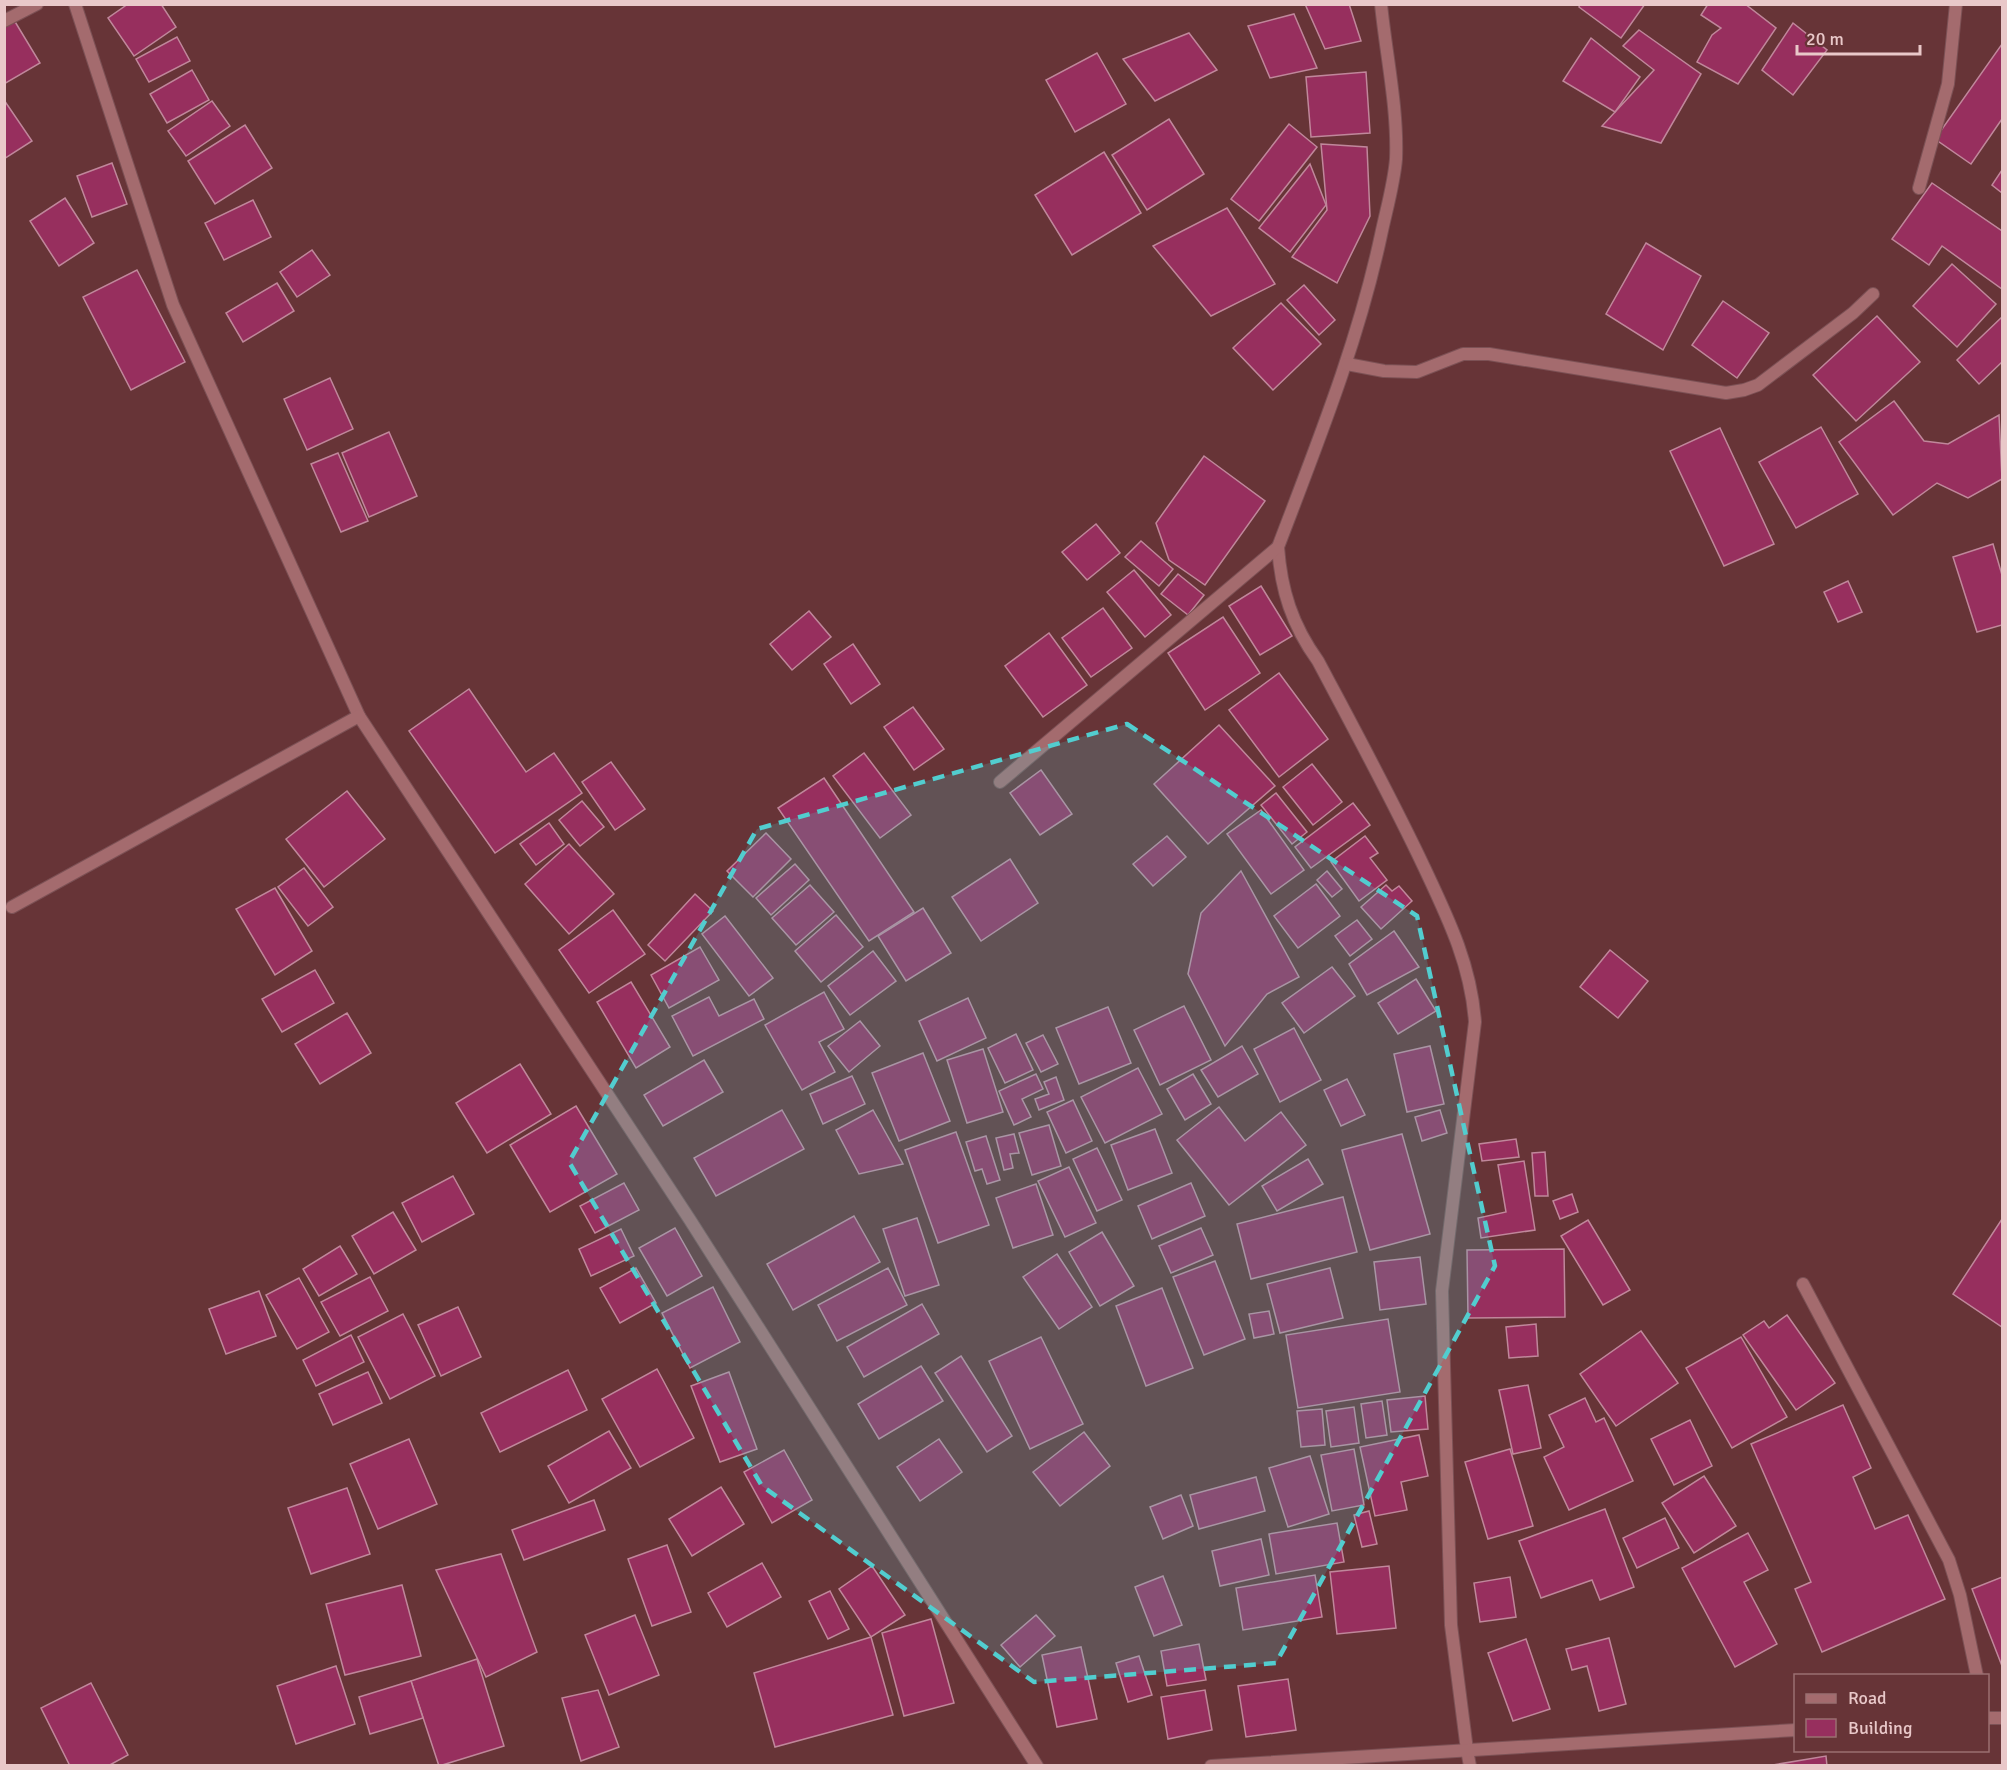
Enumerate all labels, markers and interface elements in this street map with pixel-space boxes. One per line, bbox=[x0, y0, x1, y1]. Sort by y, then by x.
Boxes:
scale bar bbox=[1797, 18, 1920, 56]
text: 20 m bbox=[1806, 28, 1844, 50]
legend bbox=[1794, 1674, 1989, 1752]
text: Road bbox=[1848, 1687, 1887, 1709]
text: Building bbox=[1848, 1717, 1912, 1739]

